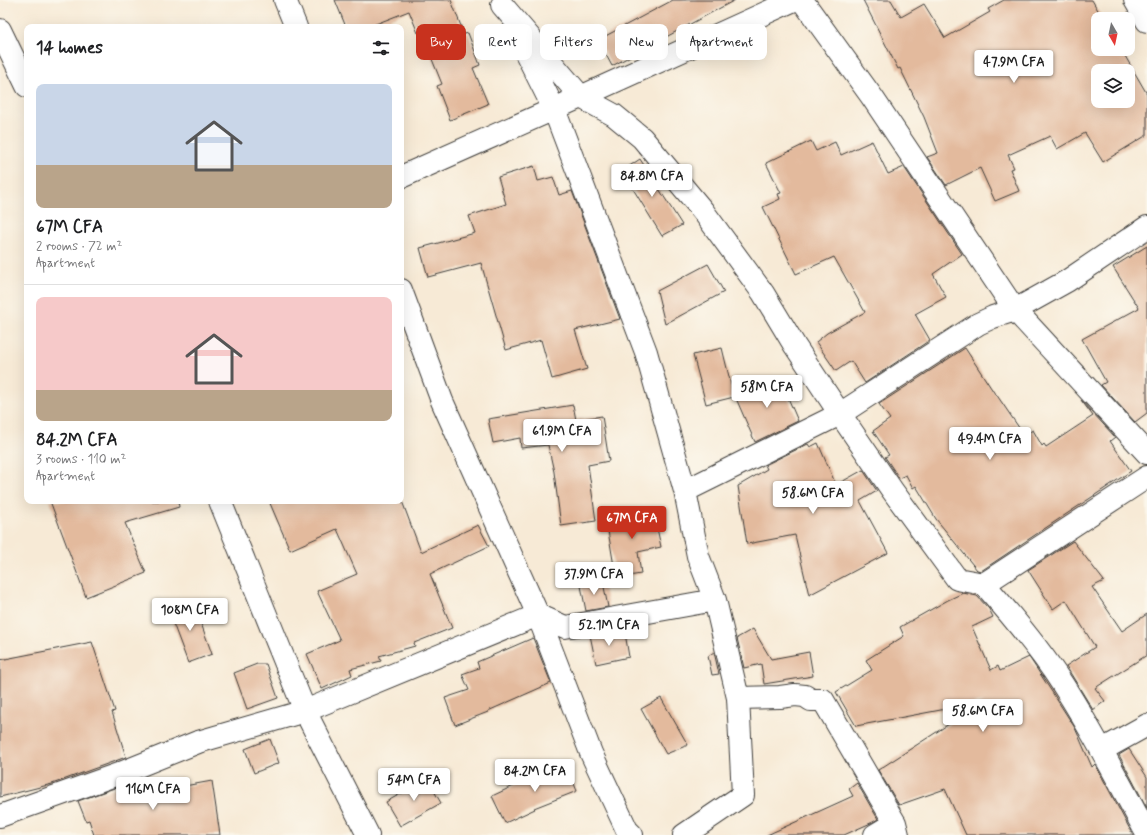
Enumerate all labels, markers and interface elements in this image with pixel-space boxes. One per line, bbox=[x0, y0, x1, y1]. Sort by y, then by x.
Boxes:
north arrow bbox=[1091, 12, 1135, 56]
map controls bbox=[1091, 12, 1135, 108]
chip: Buy bbox=[416, 24, 466, 60]
chip: Rent bbox=[474, 24, 532, 60]
chip: Filters bbox=[540, 24, 607, 60]
chip: New bbox=[615, 24, 668, 60]
chip: Apartment bbox=[676, 24, 767, 60]
text: 14 homes bbox=[36, 37, 103, 59]
icon: filters bbox=[370, 37, 392, 59]
pin: 47.9M CFA bbox=[968, 50, 1060, 84]
text: 47.9M CFA bbox=[983, 54, 1045, 71]
button: layers bbox=[1091, 64, 1135, 108]
icon: home bbox=[178, 110, 250, 182]
pin: 84.8M CFA bbox=[606, 164, 698, 198]
text: 84.8M CFA bbox=[620, 168, 684, 185]
text: 67M CFA bbox=[36, 216, 103, 238]
text: 2 rooms · 72 m² bbox=[36, 238, 122, 255]
text: Apartment bbox=[36, 255, 95, 272]
icon: home bbox=[178, 323, 250, 395]
pin: 58M CFA bbox=[730, 375, 804, 409]
text: 58M CFA bbox=[740, 379, 794, 396]
pin: 61.9M CFA bbox=[516, 419, 608, 453]
text: 61.9M CFA bbox=[532, 423, 592, 440]
pin: 49.4M CFA bbox=[944, 427, 1036, 461]
text: 84.2M CFA bbox=[36, 429, 118, 451]
text: 49.4M CFA bbox=[958, 431, 1022, 448]
text: 3 rooms · 110 m² bbox=[36, 451, 126, 468]
text: Apartment bbox=[36, 468, 95, 485]
pin: 58.6M CFA bbox=[767, 481, 859, 515]
text: 58.6M CFA bbox=[782, 485, 844, 502]
pin: 67M CFA bbox=[595, 506, 669, 540]
text: 67M CFA bbox=[606, 510, 658, 527]
pin: 37.9M CFA bbox=[548, 562, 640, 596]
text: 37.9M CFA bbox=[564, 566, 624, 583]
pin: 108M CFA bbox=[149, 598, 231, 632]
text: 108M CFA bbox=[161, 602, 219, 619]
pin: 52.1M CFA bbox=[563, 613, 655, 647]
text: 52.1M CFA bbox=[578, 617, 640, 634]
pin: 58.6M CFA bbox=[937, 699, 1029, 733]
text: 58.6M CFA bbox=[952, 703, 1014, 720]
pin: 84.2M CFA bbox=[489, 759, 581, 793]
text: 84.2M CFA bbox=[504, 763, 566, 780]
pin: 54M CFA bbox=[377, 768, 451, 802]
text: 54M CFA bbox=[387, 772, 441, 789]
pin: 116M CFA bbox=[112, 777, 194, 811]
text: 116M CFA bbox=[125, 781, 181, 798]

